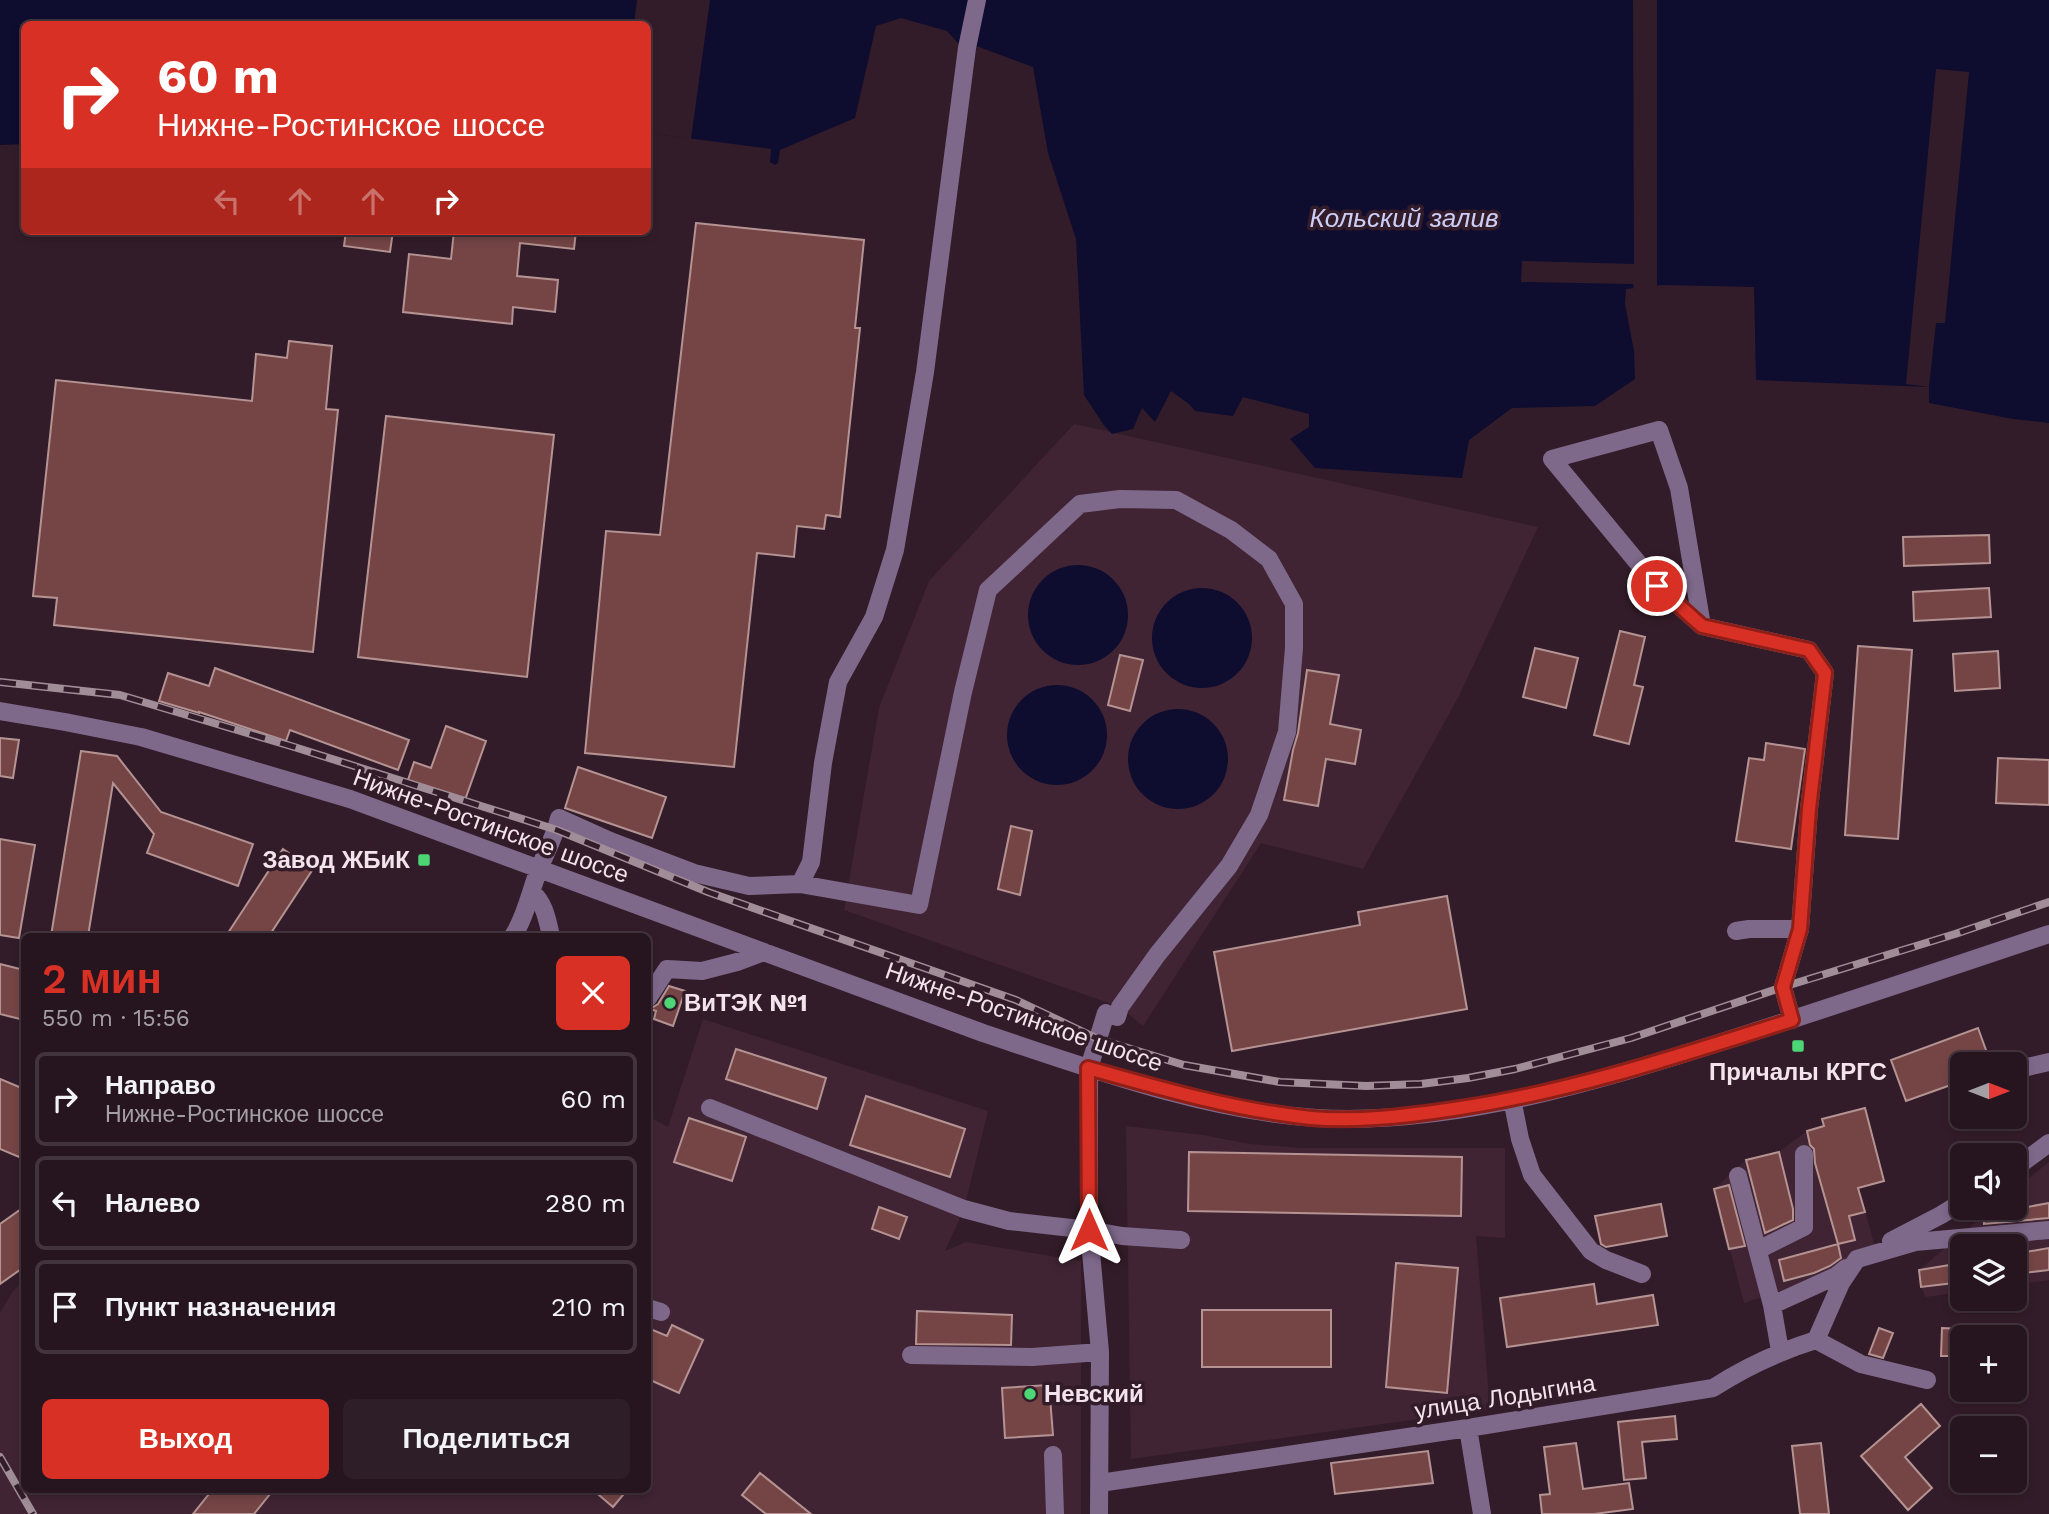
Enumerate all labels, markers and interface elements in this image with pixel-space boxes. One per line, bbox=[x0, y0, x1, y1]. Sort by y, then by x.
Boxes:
text: 60 m bbox=[157, 47, 279, 105]
icon: right bbox=[42, 49, 133, 140]
text: Нижне-Ростинское шоссе bbox=[157, 106, 545, 144]
icon: left bbox=[208, 182, 246, 220]
icon: ahead bbox=[281, 182, 319, 220]
icon: ahead bbox=[354, 182, 392, 220]
icon: right bbox=[427, 182, 465, 220]
water label: Кольский залив bbox=[1309, 203, 1499, 233]
pin bbox=[1627, 556, 1687, 616]
icon: arrive bbox=[1638, 567, 1676, 605]
street label: Нижне-Ростинское шоссе bbox=[349, 763, 633, 889]
place label: Завод ЖБиК bbox=[262, 846, 410, 874]
marker: Завод ЖБиК bbox=[416, 852, 432, 868]
text: 2 мин bbox=[42, 954, 162, 1003]
button: close bbox=[556, 956, 630, 1030]
street label: Нижне-Ростинское шоссе bbox=[882, 956, 1166, 1078]
place label: ВиТЭК №1 bbox=[684, 989, 808, 1017]
marker: ВиТЭК №1 bbox=[662, 995, 678, 1011]
text: 550 m · 15:56 bbox=[42, 1005, 190, 1032]
marker: Причалы КРГС bbox=[1790, 1038, 1806, 1054]
north arrow bbox=[1950, 1052, 2026, 1129]
map controls bbox=[1950, 1052, 2027, 1493]
place label: Причалы КРГС bbox=[1709, 1058, 1887, 1086]
text: Направо bbox=[105, 1070, 216, 1100]
icon: right bbox=[46, 1080, 84, 1118]
text: 60 m bbox=[560, 1084, 626, 1114]
text: Нижне-Ростинское шоссе bbox=[105, 1101, 384, 1128]
button: sound bbox=[1950, 1143, 2027, 1220]
icon: left bbox=[46, 1184, 84, 1222]
text: Налево bbox=[105, 1188, 200, 1218]
text: 280 m bbox=[545, 1188, 626, 1218]
position arrow bbox=[1052, 1193, 1126, 1267]
button: layers bbox=[1950, 1234, 2027, 1311]
icon: arrive bbox=[46, 1288, 84, 1326]
text: Пункт назначения bbox=[105, 1292, 336, 1322]
text: 210 m bbox=[551, 1292, 626, 1322]
button: + bbox=[1950, 1325, 2027, 1402]
street label: улица Лодыгина bbox=[1413, 1369, 1598, 1425]
place label: Невский bbox=[1044, 1380, 1144, 1408]
marker: Невский bbox=[1022, 1386, 1038, 1402]
button: Выход bbox=[42, 1399, 329, 1479]
button: Поделиться bbox=[343, 1399, 630, 1479]
button: − bbox=[1950, 1416, 2027, 1493]

